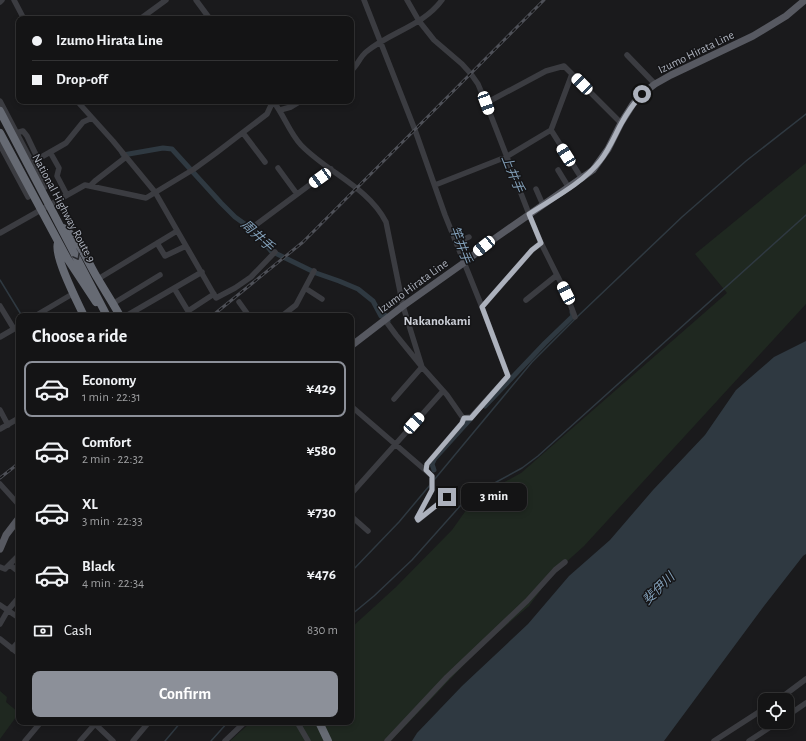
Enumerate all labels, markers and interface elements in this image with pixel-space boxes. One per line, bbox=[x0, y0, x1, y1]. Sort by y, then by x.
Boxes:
street label: Izumo Hirata Line bbox=[656, 28, 736, 76]
text: Izumo Hirata Line bbox=[56, 33, 163, 48]
car bbox=[569, 71, 595, 97]
text: Drop-off bbox=[56, 72, 108, 87]
route start bbox=[633, 85, 651, 103]
car bbox=[476, 90, 496, 116]
car bbox=[555, 142, 577, 168]
street label: National Highway Route 9 bbox=[29, 152, 98, 265]
water label: 上井手 bbox=[499, 153, 527, 195]
car bbox=[307, 166, 333, 190]
water label: 周井手 bbox=[238, 217, 277, 255]
water label: 竿井手 bbox=[447, 224, 474, 266]
car bbox=[471, 234, 497, 258]
one-way arrow bbox=[72, 253, 79, 260]
street label: Izumo Hirata Line bbox=[376, 257, 450, 315]
car bbox=[555, 280, 577, 306]
district label: Nakanokami bbox=[403, 315, 471, 328]
text: Choose a ride bbox=[32, 328, 127, 346]
icon: car bbox=[34, 371, 70, 407]
text: Economy bbox=[82, 373, 136, 388]
text: ¥429 bbox=[306, 381, 336, 396]
text: 1 min · 22:31 bbox=[82, 391, 141, 404]
car bbox=[402, 410, 426, 436]
icon: car bbox=[34, 433, 70, 469]
text: Comfort bbox=[82, 435, 131, 450]
text: ¥580 bbox=[306, 443, 336, 458]
text: 2 min · 22:32 bbox=[82, 453, 144, 466]
callout: 3 min bbox=[461, 483, 527, 511]
route end bbox=[438, 488, 456, 506]
text: 3 min bbox=[480, 490, 508, 503]
icon: car bbox=[34, 495, 70, 531]
text: XL bbox=[82, 497, 98, 512]
text: ¥730 bbox=[307, 505, 336, 520]
text: 3 min · 22:33 bbox=[82, 515, 143, 528]
icon: car bbox=[34, 557, 70, 593]
text: Black bbox=[82, 559, 115, 574]
text: ¥476 bbox=[307, 567, 336, 582]
water label: 斐伊川 bbox=[640, 568, 679, 607]
text: 4 min · 22:34 bbox=[82, 577, 144, 590]
icon: cash bbox=[32, 620, 54, 642]
text: Cash bbox=[64, 623, 92, 638]
text: 830 m bbox=[307, 624, 338, 637]
button: Confirm bbox=[32, 671, 338, 717]
map controls bbox=[758, 693, 794, 729]
button: locate bbox=[758, 693, 794, 729]

